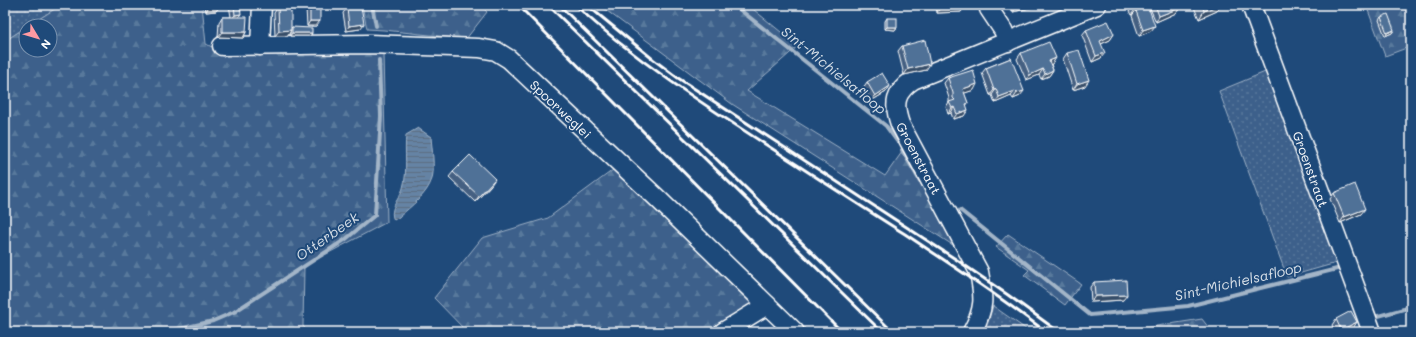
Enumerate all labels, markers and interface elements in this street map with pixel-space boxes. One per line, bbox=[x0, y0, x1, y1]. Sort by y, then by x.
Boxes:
north arrow bbox=[18, 18, 58, 58]
water label: Sint-Michielsafloop bbox=[778, 22, 891, 118]
text: N bbox=[38, 37, 55, 52]
street label: Spoorweglei bbox=[527, 76, 595, 142]
street label: Groenstraat bbox=[893, 119, 945, 197]
street label: Groenstraat bbox=[1289, 129, 1333, 210]
water label: Otterbeek bbox=[292, 207, 363, 265]
water label: Sint-Michielsafloop bbox=[1173, 257, 1304, 305]

